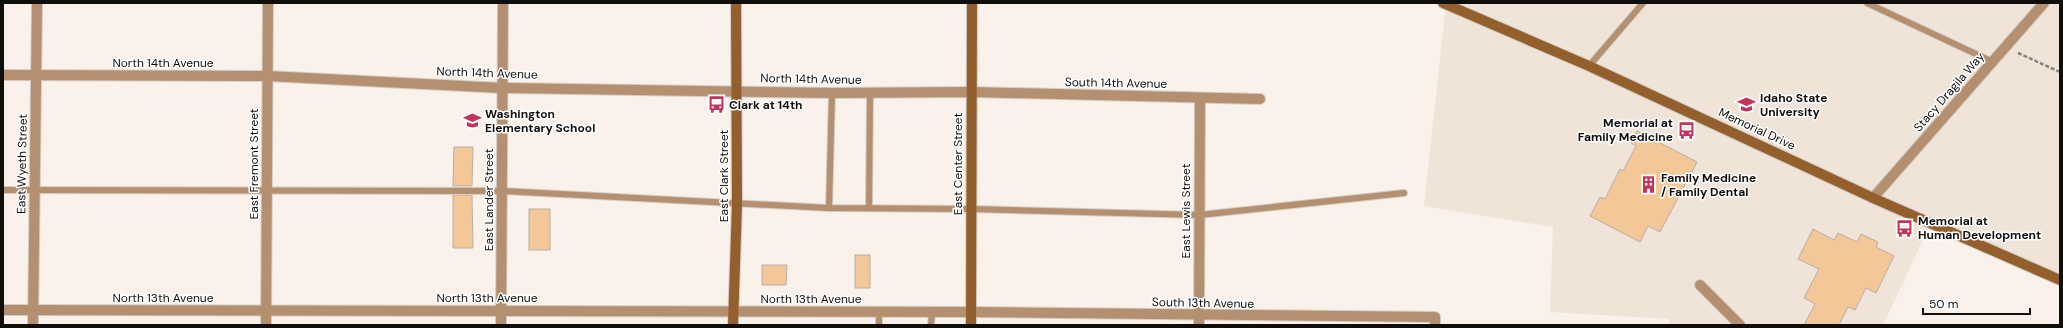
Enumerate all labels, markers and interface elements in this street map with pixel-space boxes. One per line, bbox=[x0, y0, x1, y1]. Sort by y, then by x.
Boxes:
street label: Stacy Dragila Way bbox=[1910, 49, 1988, 135]
street label: North 14th Avenue bbox=[112, 55, 214, 71]
street label: North 14th Avenue bbox=[436, 63, 538, 83]
street label: North 14th Avenue bbox=[760, 70, 862, 88]
street label: South 14th Avenue bbox=[1065, 74, 1167, 92]
place label: Idaho State University bbox=[1760, 90, 1827, 120]
bus stop icon: Clark at 14th bbox=[706, 95, 726, 115]
school or university icon: Idaho State University bbox=[1737, 95, 1757, 115]
place label: Clark at 14th bbox=[729, 97, 803, 113]
street label: Memorial Drive bbox=[1716, 104, 1798, 154]
place label: Washington Elementary School bbox=[485, 106, 595, 136]
street label: East Fremont Street bbox=[246, 108, 262, 220]
school or university icon: Washington Elementary School bbox=[462, 111, 482, 131]
street label: East Center Street bbox=[950, 113, 966, 215]
street label: East Wyeth Street bbox=[13, 114, 31, 214]
place label: Memorial at Family Medicine bbox=[1578, 115, 1673, 145]
bus stop icon: Memorial at Family Medicine bbox=[1676, 120, 1696, 140]
street label: East Clark Street bbox=[716, 129, 732, 222]
street label: East Lander Street bbox=[481, 148, 497, 251]
street label: East Lewis Street bbox=[1178, 163, 1194, 258]
place label: Family Medicine / Family Dental bbox=[1661, 170, 1756, 200]
building icon: Family Medicine / Family Dental bbox=[1638, 175, 1658, 195]
place label: Memorial at Human Development bbox=[1918, 213, 2041, 243]
bus stop icon: Memorial at Human Development bbox=[1895, 218, 1915, 238]
street label: North 13th Avenue bbox=[112, 290, 214, 306]
street label: North 13th Avenue bbox=[436, 290, 538, 306]
scale bar bbox=[1923, 290, 2030, 316]
street label: North 13th Avenue bbox=[760, 291, 862, 307]
street label: South 13th Avenue bbox=[1152, 294, 1254, 312]
text: 50 m bbox=[1929, 296, 1958, 312]

